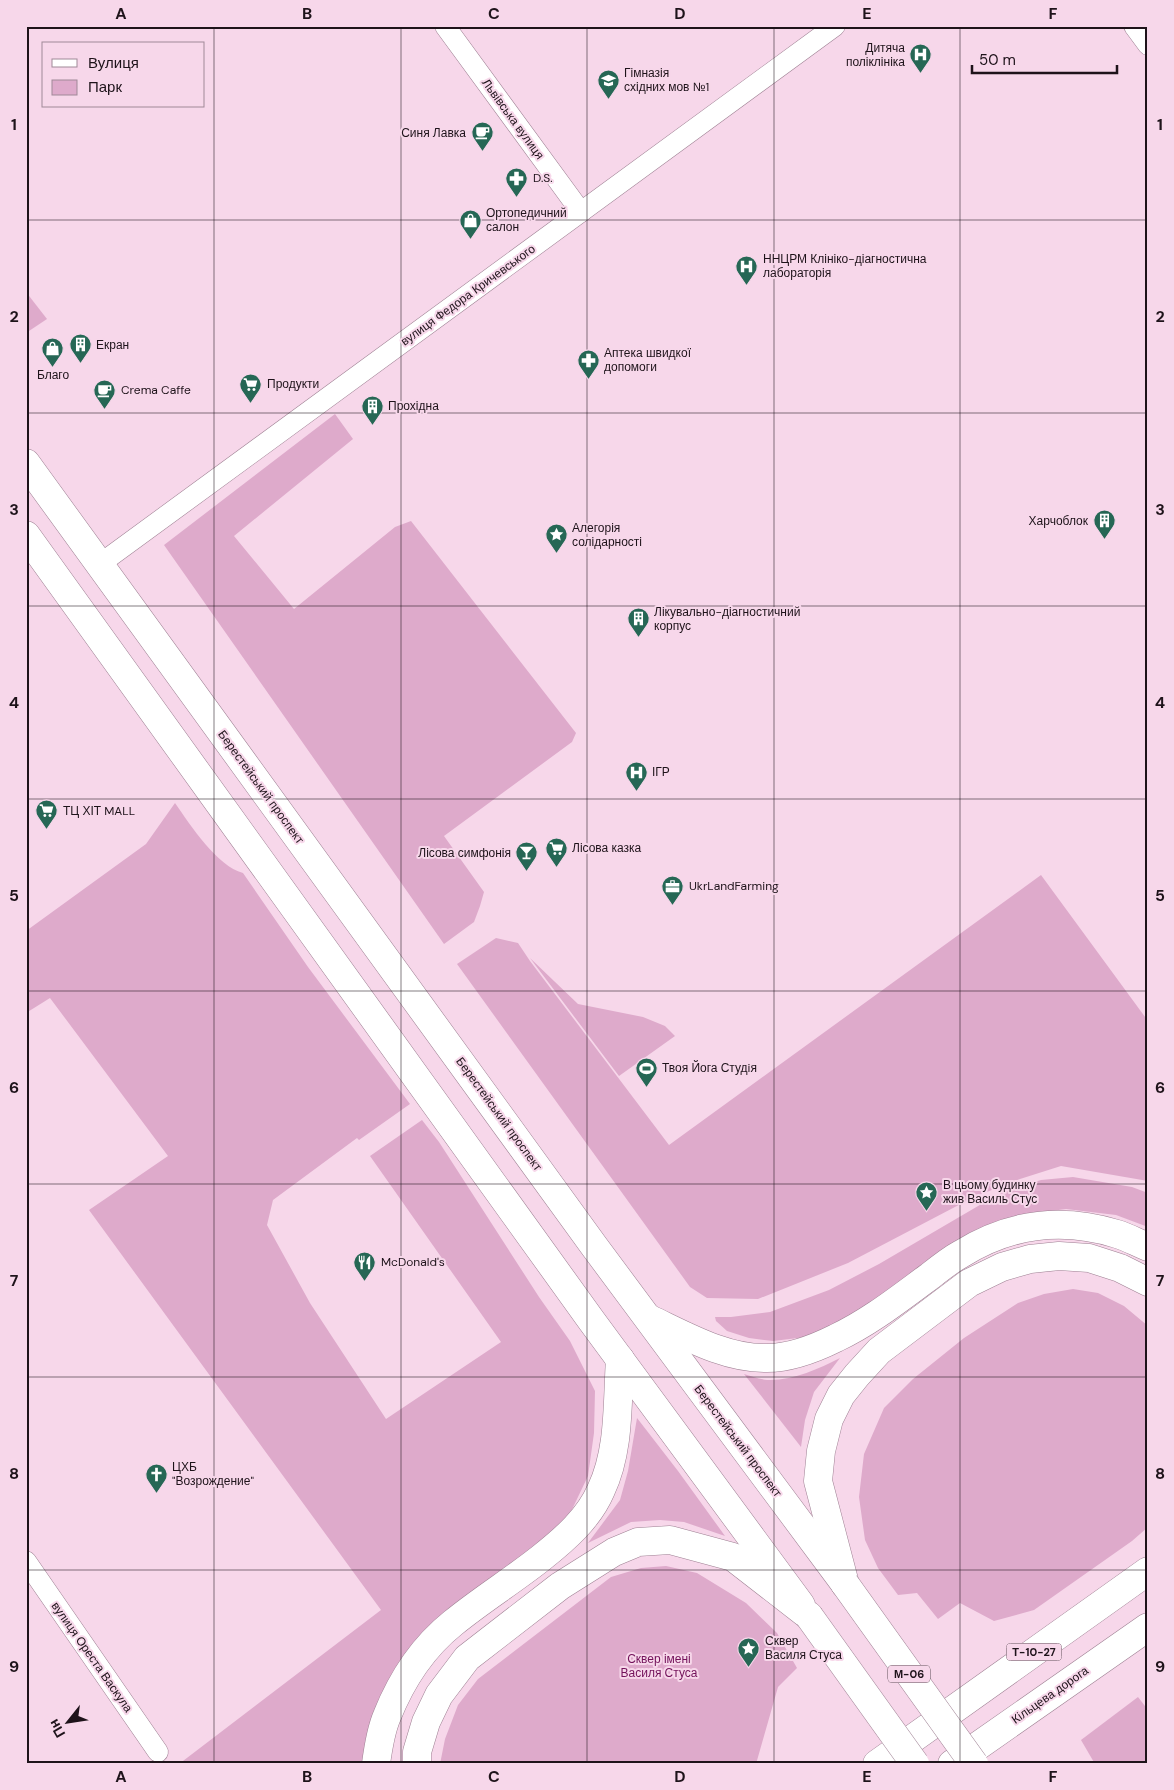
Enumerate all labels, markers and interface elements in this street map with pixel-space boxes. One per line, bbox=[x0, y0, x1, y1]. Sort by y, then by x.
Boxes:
text: A bbox=[115, 3, 127, 24]
text: B bbox=[302, 3, 312, 24]
text: C bbox=[488, 3, 500, 24]
text: D bbox=[674, 3, 686, 24]
text: E bbox=[862, 3, 872, 24]
text: F bbox=[1049, 3, 1058, 24]
place label: Дитяча поліклініка bbox=[846, 40, 905, 70]
legend bbox=[42, 42, 205, 108]
scale bar bbox=[972, 42, 1116, 74]
hospital icon: Дитяча поліклініка bbox=[909, 43, 933, 74]
text: 50 m bbox=[979, 50, 1016, 70]
text: Вулиця bbox=[88, 53, 139, 73]
place label: Гімназія східних мов №1 bbox=[624, 65, 709, 95]
school or university icon: Гімназія східних мов №1 bbox=[596, 68, 620, 99]
street label: Львівська вулиця bbox=[478, 75, 548, 163]
text: Парк bbox=[88, 77, 122, 97]
text: 1 bbox=[11, 114, 17, 135]
text: 1 bbox=[1157, 114, 1163, 135]
cafe icon: Синя Лавка bbox=[470, 121, 494, 152]
place label: Синя Лавка bbox=[401, 125, 466, 141]
pharmacy icon: D.S. bbox=[505, 166, 529, 197]
place label: D.S. bbox=[533, 170, 553, 186]
place label: Ортопедичний салон bbox=[486, 205, 567, 235]
shop icon: Ортопедичний салон bbox=[458, 208, 482, 239]
street label: вулиця Федора Кричевського bbox=[398, 241, 539, 349]
place label: ННЦРМ Клініко-діагностична лабораторія bbox=[763, 251, 927, 281]
hospital icon: ННЦРМ Клініко-діагностична лабораторія bbox=[735, 254, 759, 285]
text: 2 bbox=[9, 306, 19, 327]
text: 2 bbox=[1155, 306, 1165, 327]
building icon: Екран bbox=[68, 333, 92, 364]
shop icon: Благо bbox=[41, 336, 65, 367]
place label: Екран bbox=[96, 337, 129, 353]
place label: Аптека швидкої допомоги bbox=[604, 345, 692, 375]
pharmacy icon: Аптека швидкої допомоги bbox=[576, 348, 600, 379]
place label: Благо bbox=[37, 367, 69, 383]
supermarket icon: Продукти bbox=[239, 372, 263, 403]
place label: Продукти bbox=[267, 376, 319, 392]
cafe icon: Crema Caffe bbox=[93, 378, 117, 409]
place label: Crema Caffe bbox=[121, 382, 191, 398]
building icon: Прохідна bbox=[360, 394, 384, 425]
place label: Прохідна bbox=[388, 398, 439, 414]
text: 3 bbox=[9, 499, 19, 520]
text: 3 bbox=[1155, 499, 1165, 520]
building icon: Харчоблок bbox=[1092, 509, 1116, 540]
place label: Харчоблок bbox=[1029, 513, 1089, 529]
place label: Алегорія солідарності bbox=[572, 520, 642, 550]
place icon: Алегорія солідарності bbox=[544, 523, 568, 554]
place label: Лікувально-діагностичний корпус bbox=[654, 604, 800, 634]
building icon: Лікувально-діагностичний корпус bbox=[626, 607, 650, 638]
text: 4 bbox=[9, 692, 19, 713]
text: 4 bbox=[1155, 692, 1165, 713]
street label: Берестейський проспект bbox=[214, 727, 308, 847]
hospital icon: ІГР bbox=[624, 760, 648, 791]
place label: ІГР bbox=[652, 764, 670, 780]
supermarket icon: ТЦ ХІТ MALL bbox=[35, 799, 59, 830]
place label: ТЦ ХІТ MALL bbox=[63, 803, 135, 819]
supermarket icon: Лісова казка bbox=[544, 836, 568, 867]
place label: Лісова казка bbox=[572, 840, 642, 856]
bar icon: Лісова симфонія bbox=[515, 841, 539, 872]
place label: Лісова симфонія bbox=[418, 845, 511, 861]
office icon: UkrLandFarming bbox=[661, 874, 685, 905]
place label: UkrLandFarming bbox=[689, 878, 779, 894]
text: 5 bbox=[9, 885, 19, 906]
text: 5 bbox=[1155, 885, 1165, 906]
street label: Берестейський проспект bbox=[452, 1054, 546, 1174]
sports icon: Твоя Йога Студiя bbox=[634, 1056, 658, 1087]
place label: Твоя Йога Студiя bbox=[662, 1060, 757, 1076]
text: 6 bbox=[9, 1077, 19, 1098]
text: 6 bbox=[1155, 1077, 1165, 1098]
place label: В цьому будинку жив Василь Стус bbox=[943, 1177, 1037, 1207]
place icon: В цьому будинку жив Василь Стус bbox=[915, 1180, 939, 1211]
restaurant icon: McDonald's bbox=[353, 1250, 377, 1281]
place label: McDonald's bbox=[381, 1254, 445, 1270]
text: 7 bbox=[10, 1270, 19, 1291]
text: 7 bbox=[1156, 1270, 1165, 1291]
street label: Берестейський проспект bbox=[690, 1382, 786, 1501]
place label: ЦХБ "Возрождение" bbox=[172, 1459, 254, 1489]
church icon: ЦХБ "Возрождение" bbox=[144, 1462, 168, 1493]
text: 8 bbox=[9, 1463, 19, 1484]
text: 8 bbox=[1155, 1463, 1165, 1484]
street label: вулиця Ореста Васкула bbox=[48, 1599, 136, 1716]
place label: Сквер Василя Стуса bbox=[765, 1633, 842, 1663]
place icon: Сквер Василя Стуса bbox=[737, 1636, 761, 1667]
road number: Т-10-27 bbox=[1006, 1644, 1062, 1660]
park label: Сквер імені Василя Стуса bbox=[621, 1651, 698, 1681]
text: 9 bbox=[9, 1656, 19, 1677]
text: 9 bbox=[1155, 1656, 1165, 1677]
street label: Кільцева дорога bbox=[1008, 1662, 1092, 1727]
road number: М-06 bbox=[888, 1666, 930, 1682]
north arrow bbox=[42, 1698, 92, 1748]
text: Пн bbox=[44, 1716, 69, 1741]
text: A bbox=[115, 1766, 127, 1787]
text: B bbox=[302, 1766, 312, 1787]
text: C bbox=[488, 1766, 500, 1787]
text: D bbox=[674, 1766, 686, 1787]
text: E bbox=[862, 1766, 872, 1787]
text: F bbox=[1049, 1766, 1058, 1787]

